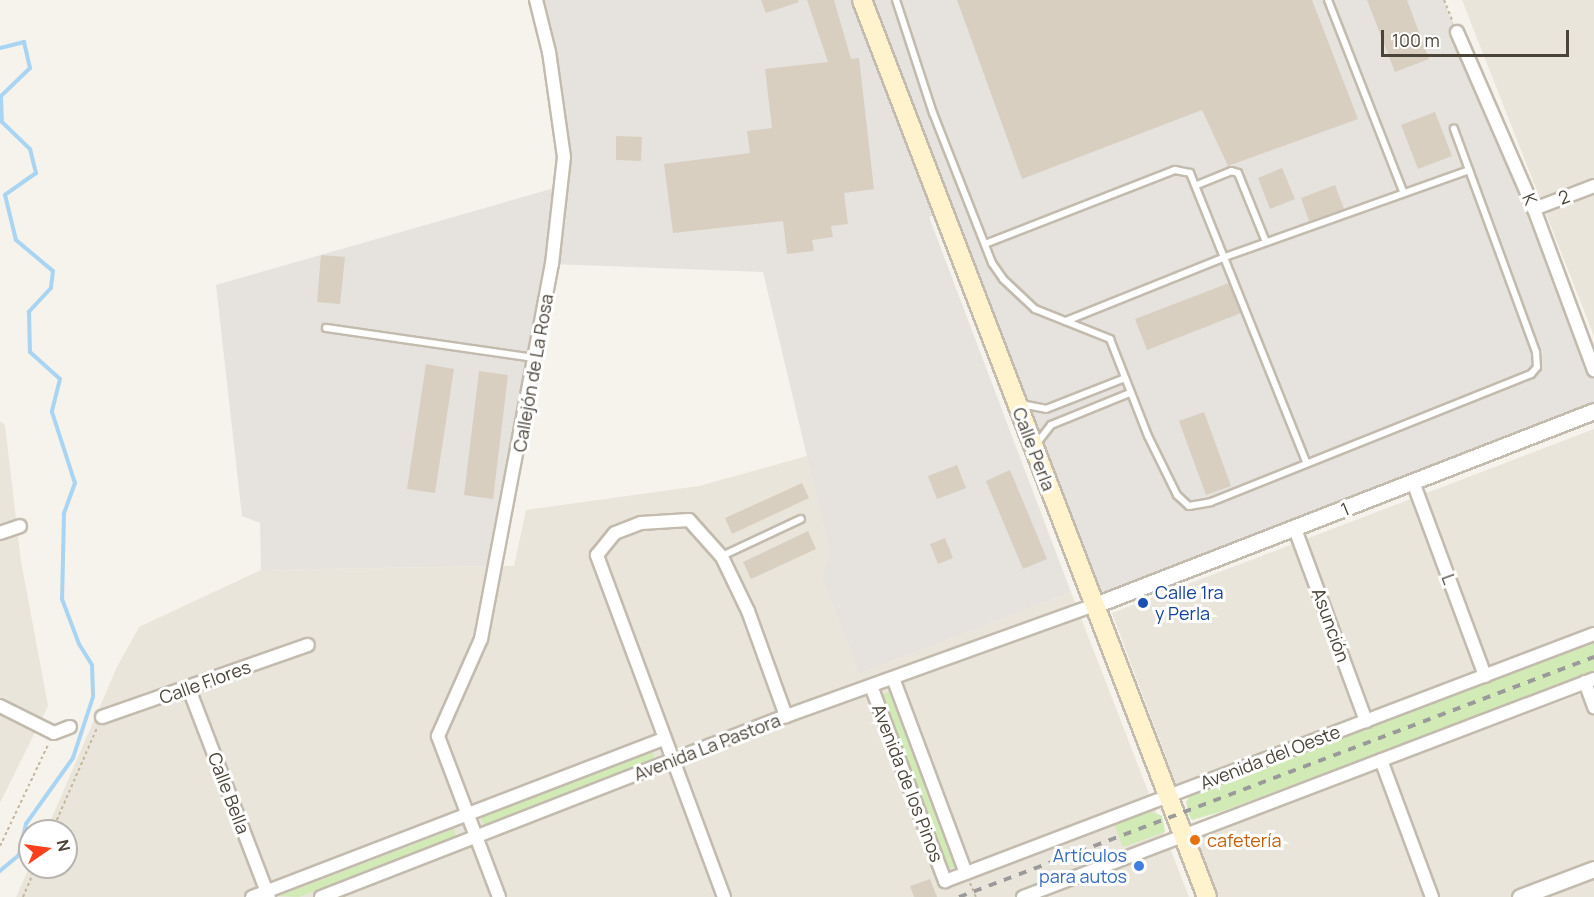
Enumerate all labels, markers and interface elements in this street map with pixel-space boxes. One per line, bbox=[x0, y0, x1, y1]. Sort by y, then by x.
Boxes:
scale bar bbox=[1384, 18, 1572, 56]
text: 100 m bbox=[1392, 28, 1440, 52]
street label: 2 bbox=[1555, 185, 1573, 209]
street label: K bbox=[1518, 190, 1542, 208]
street label: Callejón de La Rosa bbox=[508, 292, 558, 454]
street label: Calle Perla bbox=[1008, 404, 1060, 494]
street label: 1 bbox=[1338, 498, 1352, 520]
street label: L bbox=[1437, 571, 1461, 587]
place label: Calle 1ra y Perla bbox=[1155, 582, 1224, 624]
street label: Asunción bbox=[1308, 585, 1354, 665]
marker: Calle 1ra y Perla bbox=[1136, 596, 1150, 610]
street label: Calle Flores bbox=[156, 656, 254, 708]
street label: Avenida de los Pinos bbox=[868, 701, 948, 865]
street label: Avenida La Pastora bbox=[631, 709, 783, 785]
street label: Avenida del Oeste bbox=[1197, 720, 1343, 794]
street label: Calle Bella bbox=[204, 749, 254, 837]
north arrow bbox=[18, 819, 78, 879]
place label: cafetería bbox=[1207, 829, 1282, 851]
marker: cafetería bbox=[1188, 833, 1202, 847]
text: N bbox=[52, 837, 76, 853]
place label: Artículos para autos bbox=[1039, 845, 1127, 888]
marker: Artículos para autos bbox=[1132, 859, 1146, 873]

